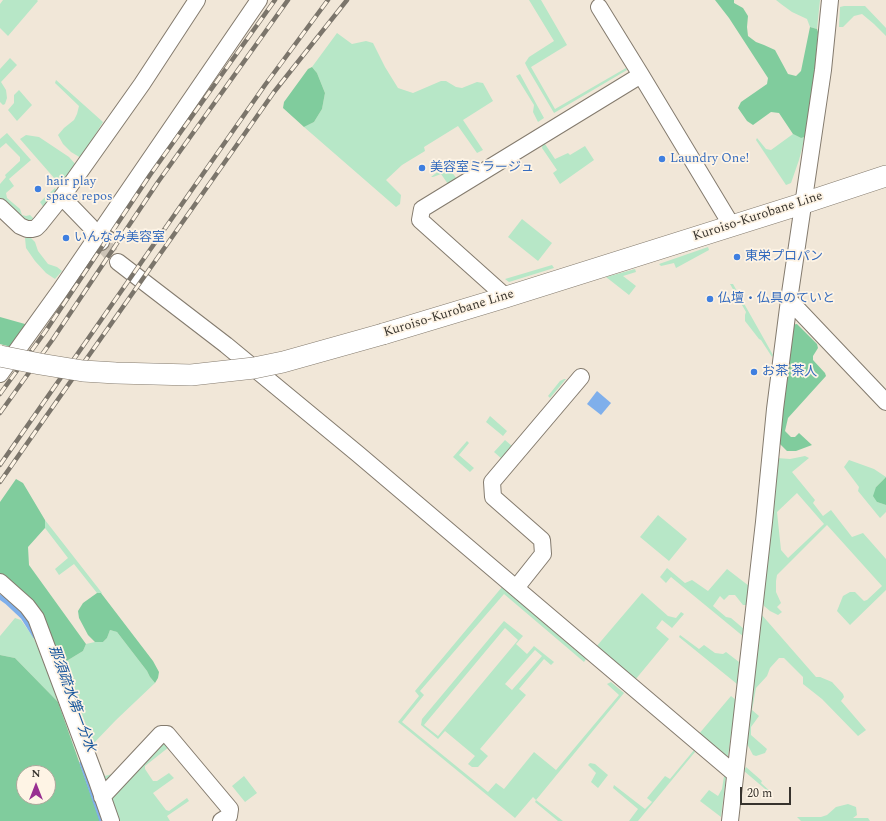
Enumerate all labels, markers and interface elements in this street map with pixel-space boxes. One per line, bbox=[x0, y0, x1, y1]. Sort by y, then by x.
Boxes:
place label: Laundry One! bbox=[670, 151, 749, 167]
marker: Laundry One! bbox=[657, 154, 667, 164]
place label: 美容室ミラージュ bbox=[430, 160, 534, 176]
marker: 美容室ミラージュ bbox=[417, 163, 427, 173]
place label: hair play space repos bbox=[46, 174, 113, 205]
marker: hair play space repos bbox=[33, 184, 43, 194]
street label: Kuroiso-Kurobane Line bbox=[691, 189, 825, 245]
place label: いんなみ美容室 bbox=[74, 230, 165, 246]
marker: いんなみ美容室 bbox=[61, 233, 71, 243]
place label: 東栄プロパン bbox=[745, 249, 823, 265]
marker: 東栄プロパン bbox=[732, 252, 742, 262]
street label: Kuroiso-Kurobane Line bbox=[382, 287, 516, 341]
place label: 仏壇・仏具のていと bbox=[718, 291, 835, 307]
marker: 仏壇・仏具のていと bbox=[705, 294, 715, 304]
place label: お茶 茶人 bbox=[762, 364, 817, 380]
marker: お茶 茶人 bbox=[749, 367, 759, 377]
water label: 那須疏水第一分水 bbox=[44, 644, 98, 754]
north arrow bbox=[16, 765, 56, 805]
text: N bbox=[32, 765, 40, 782]
scale bar bbox=[742, 779, 793, 805]
text: 20 m bbox=[747, 784, 772, 803]

